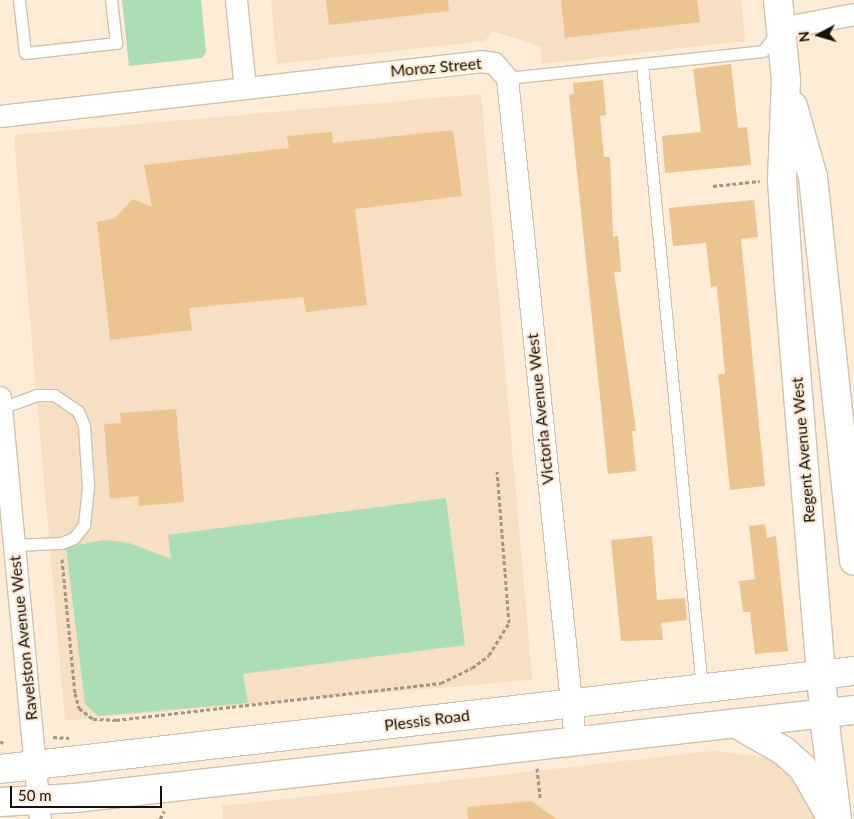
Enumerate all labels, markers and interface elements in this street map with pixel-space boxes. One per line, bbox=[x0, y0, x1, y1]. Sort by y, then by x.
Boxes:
north arrow bbox=[794, 10, 844, 60]
text: N bbox=[795, 30, 813, 43]
street label: Moroz Street bbox=[390, 53, 482, 81]
street label: Victoria Avenue West bbox=[522, 332, 558, 486]
street label: Regent Avenue West bbox=[787, 376, 819, 524]
street label: Ravelston Avenue West bbox=[5, 554, 41, 722]
street label: Plessis Road bbox=[383, 705, 471, 735]
scale bar bbox=[12, 776, 165, 808]
text: 50 m bbox=[18, 786, 52, 804]

